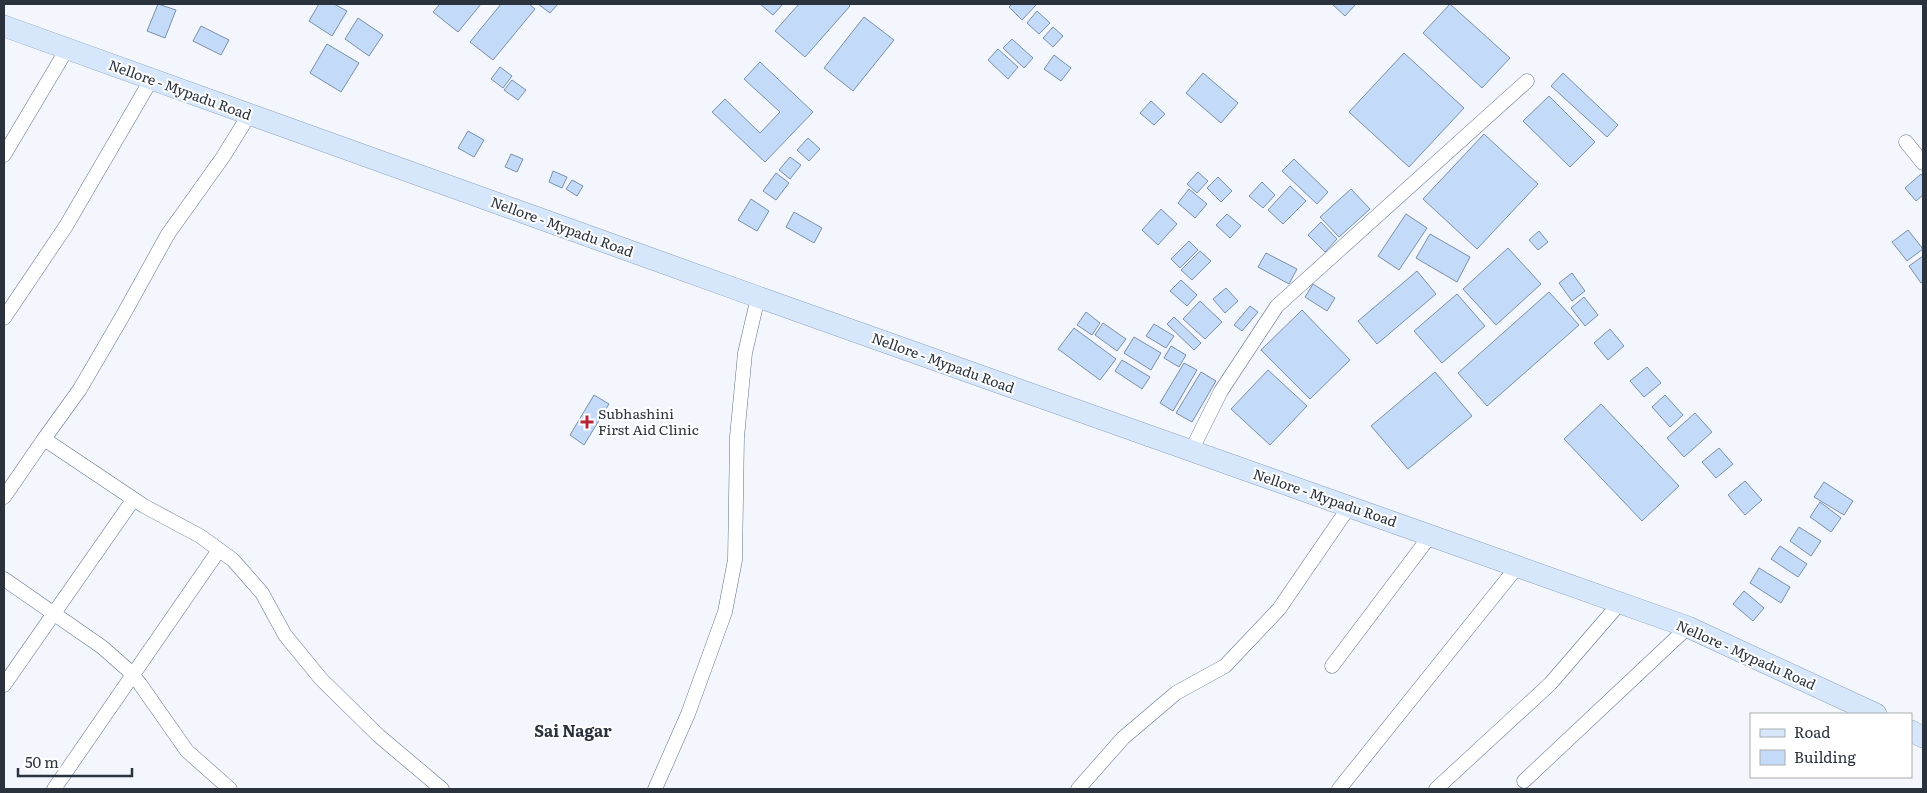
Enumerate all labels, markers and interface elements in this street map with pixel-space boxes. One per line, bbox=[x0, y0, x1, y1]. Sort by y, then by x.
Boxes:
street label: Nellore - Mypadu Road bbox=[106, 54, 255, 124]
street label: Nellore - Mypadu Road bbox=[488, 191, 637, 261]
street label: Nellore - Mypadu Road bbox=[869, 327, 1018, 397]
place label: Subhashini First Aid Clinic bbox=[598, 403, 699, 439]
marker: Subhashini First Aid Clinic bbox=[580, 415, 594, 429]
street label: Nellore - Mypadu Road bbox=[1251, 463, 1400, 531]
street label: Nellore - Mypadu Road bbox=[1673, 614, 1820, 694]
legend bbox=[1750, 713, 1912, 778]
district label: Sai Nagar bbox=[534, 718, 612, 742]
text: Road bbox=[1794, 720, 1830, 743]
text: Building bbox=[1794, 745, 1856, 768]
scale bar bbox=[18, 746, 131, 778]
text: 50 m bbox=[25, 750, 59, 773]

